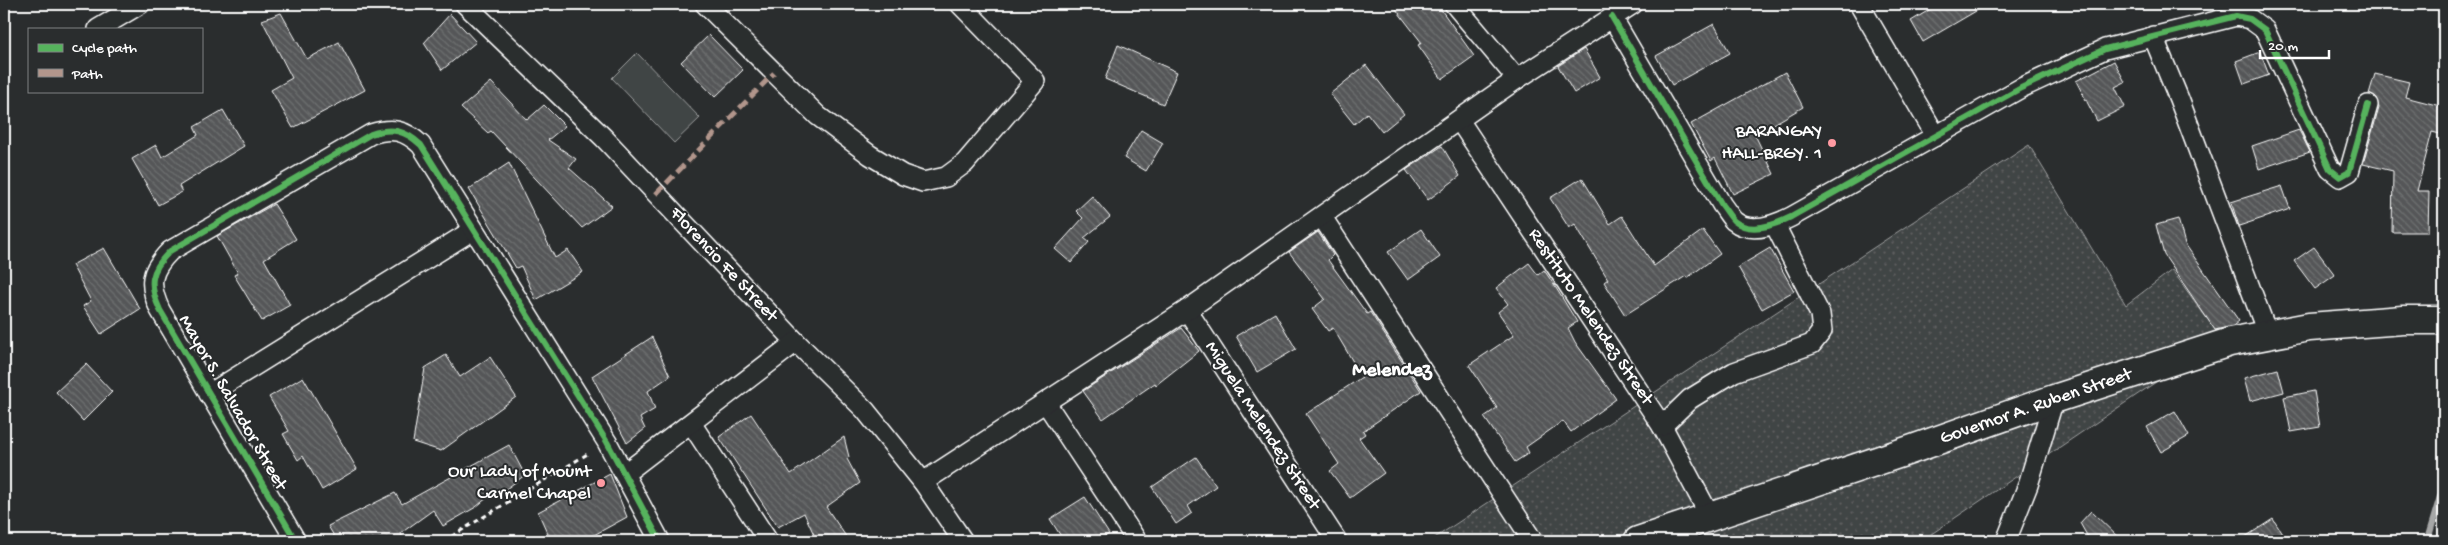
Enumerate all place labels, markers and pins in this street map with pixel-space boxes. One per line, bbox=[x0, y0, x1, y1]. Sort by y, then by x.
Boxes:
place label: BARANGAY HALL-BRGY. 1 bbox=[1721, 121, 1822, 166]
marker: BARANGAY HALL-BRGY. 1 bbox=[1826, 137, 1838, 149]
place label: Our Lady of Mount Carmel Chapel bbox=[448, 461, 593, 506]
marker: Our Lady of Mount Carmel Chapel bbox=[595, 477, 607, 489]

